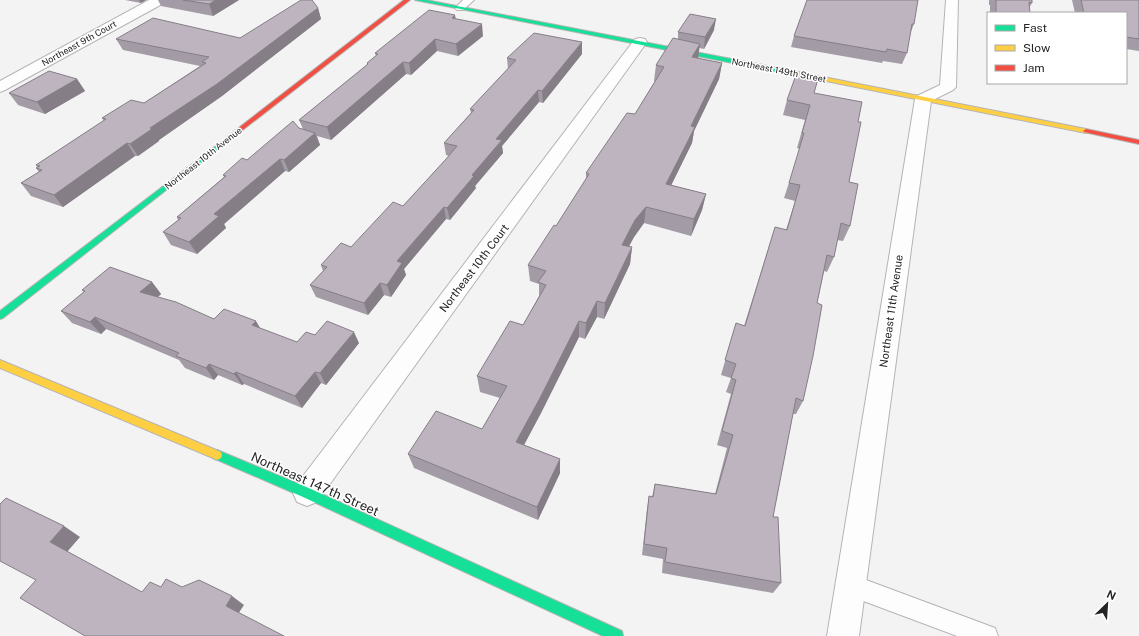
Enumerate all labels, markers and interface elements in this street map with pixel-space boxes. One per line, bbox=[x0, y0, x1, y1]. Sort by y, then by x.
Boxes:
legend bbox=[987, 12, 1127, 84]
street label: Northeast 9th Court bbox=[40, 18, 119, 68]
text: Fast bbox=[1023, 21, 1048, 35]
text: Slow bbox=[1023, 41, 1051, 55]
street label: Northeast 149th Street bbox=[731, 55, 828, 85]
text: Jam bbox=[1023, 61, 1045, 75]
street label: Northeast 10th Avenue bbox=[162, 124, 244, 192]
street label: Northeast 10th Court bbox=[437, 222, 511, 314]
street label: Northeast 11th Avenue bbox=[877, 254, 905, 368]
street label: Northeast 147th Street bbox=[249, 449, 381, 519]
north arrow bbox=[1087, 584, 1127, 624]
text: N bbox=[1105, 588, 1118, 602]

